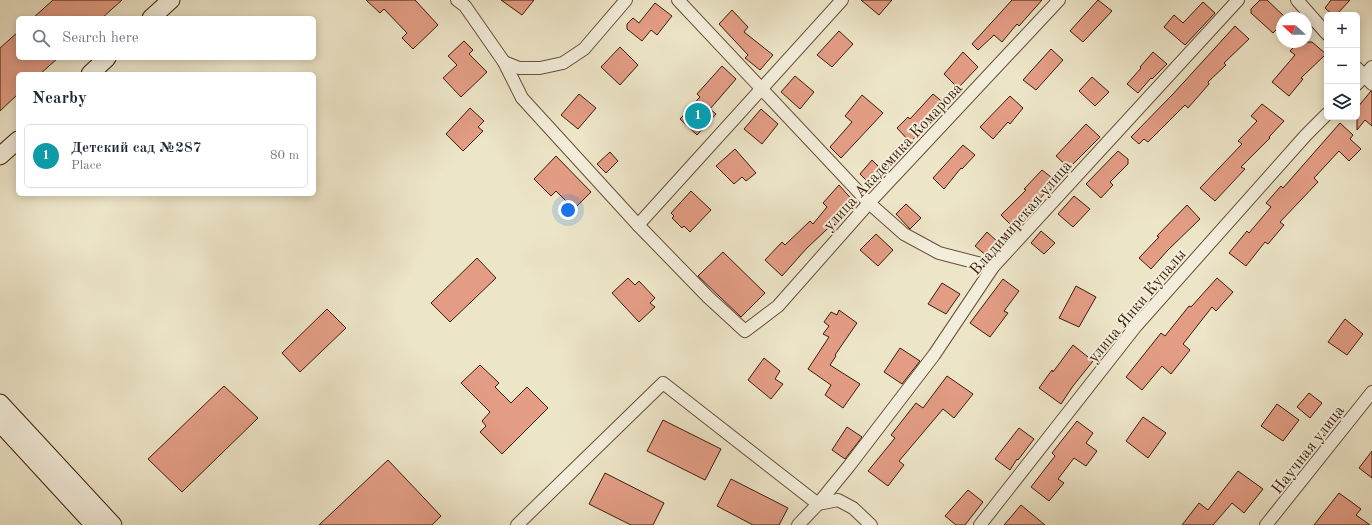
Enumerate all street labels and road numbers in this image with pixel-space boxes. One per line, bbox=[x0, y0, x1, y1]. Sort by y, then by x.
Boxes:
street label: улица Академика Комарова bbox=[821, 80, 966, 234]
street label: Владимирская улица bbox=[968, 158, 1076, 279]
street label: улица Янки Купалы bbox=[1086, 246, 1190, 366]
street label: Научная улица bbox=[1269, 403, 1348, 497]

